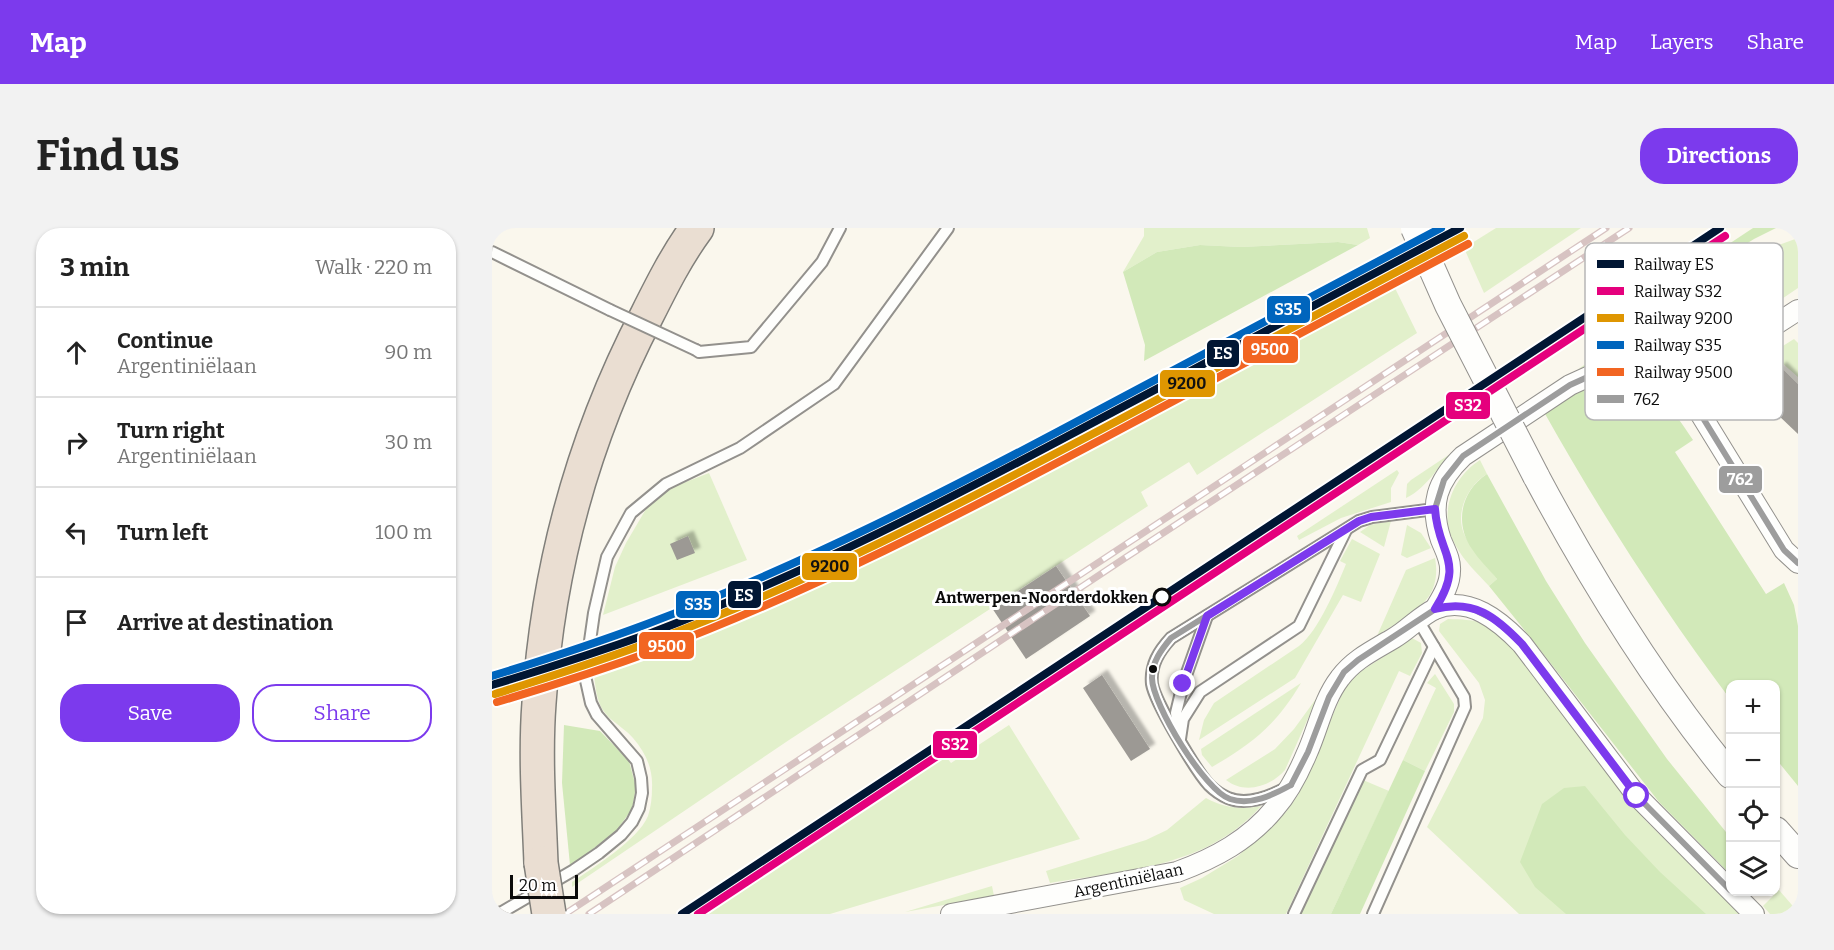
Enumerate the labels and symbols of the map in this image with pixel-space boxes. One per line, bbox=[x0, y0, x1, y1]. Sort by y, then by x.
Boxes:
legend bbox=[1585, 243, 1783, 420]
text: Railway ES bbox=[1634, 255, 1714, 274]
text: Railway S32 bbox=[1634, 282, 1722, 301]
line badge: S35 bbox=[1266, 295, 1311, 324]
text: S35 bbox=[1274, 300, 1302, 319]
text: Railway 9200 bbox=[1634, 309, 1733, 328]
line badge: 9500 bbox=[1242, 335, 1299, 364]
text: Railway S35 bbox=[1634, 336, 1722, 355]
line badge: ES bbox=[1206, 339, 1240, 368]
text: 9500 bbox=[1251, 340, 1289, 359]
text: ES bbox=[1213, 344, 1233, 363]
text: Railway 9500 bbox=[1634, 363, 1733, 382]
line badge: 9200 bbox=[1159, 369, 1216, 398]
text: 9200 bbox=[1168, 374, 1206, 393]
text: 762 bbox=[1634, 390, 1660, 409]
line badge: S32 bbox=[1445, 391, 1491, 420]
text: S32 bbox=[1454, 396, 1482, 415]
line badge: 762 bbox=[1718, 465, 1763, 494]
text: 762 bbox=[1727, 470, 1753, 489]
line badge: 9200 bbox=[801, 552, 858, 581]
text: 9200 bbox=[811, 557, 849, 576]
line badge: ES bbox=[727, 580, 762, 609]
text: ES bbox=[734, 586, 754, 605]
place label: Antwerpen-Noorderdokken bbox=[935, 588, 1149, 607]
marker: Antwerpen-Noorderdokken bbox=[1153, 588, 1171, 606]
line badge: S35 bbox=[675, 590, 720, 619]
text: S35 bbox=[684, 595, 712, 614]
line badge: 9500 bbox=[638, 631, 695, 660]
text: 9500 bbox=[648, 637, 686, 656]
unlabelled marker bbox=[1147, 663, 1159, 675]
route end bbox=[1169, 670, 1195, 696]
line badge: S32 bbox=[932, 730, 978, 759]
text: S32 bbox=[941, 735, 969, 754]
route start bbox=[1623, 782, 1649, 808]
street label: Argentiniëlaan bbox=[1072, 860, 1185, 901]
scale bar bbox=[510, 872, 578, 900]

